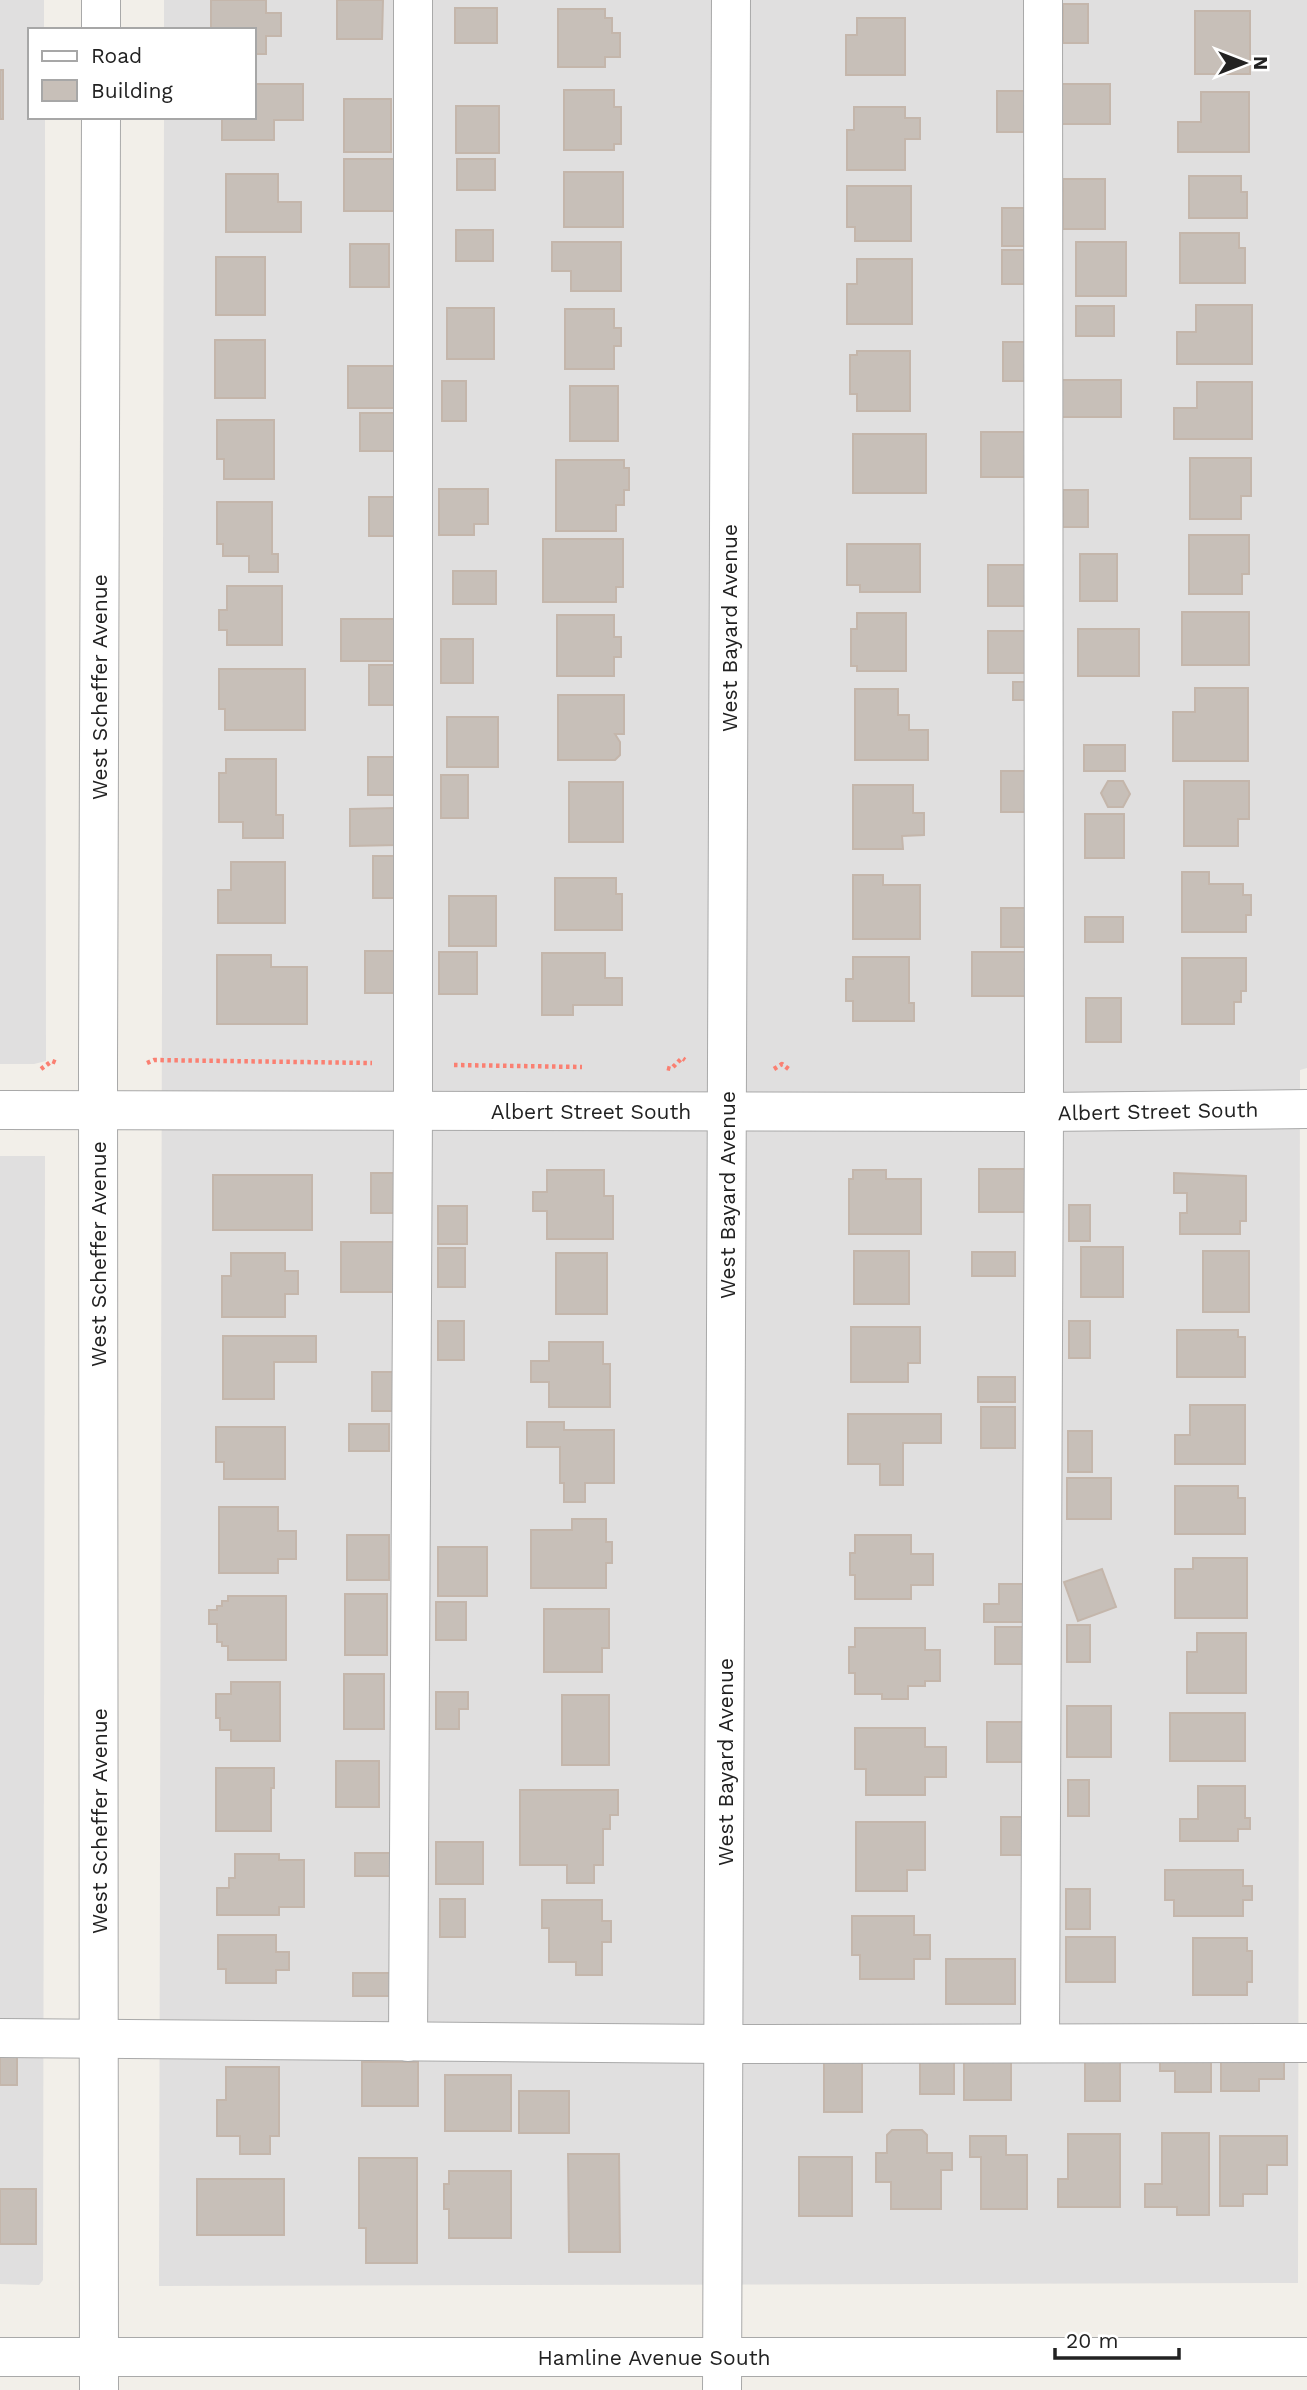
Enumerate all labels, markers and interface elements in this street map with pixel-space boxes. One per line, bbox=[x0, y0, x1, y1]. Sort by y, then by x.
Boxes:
legend bbox=[28, 28, 256, 119]
north arrow bbox=[1209, 28, 1279, 98]
text: Road bbox=[91, 43, 142, 68]
text: N bbox=[1249, 56, 1272, 70]
text: Building bbox=[91, 78, 173, 103]
street label: West Bayard Avenue bbox=[717, 524, 742, 732]
street label: West Scheffer Avenue bbox=[87, 574, 112, 800]
street label: West Bayard Avenue bbox=[715, 1091, 740, 1299]
street label: Albert Street South bbox=[1057, 1097, 1259, 1125]
street label: Albert Street South bbox=[491, 1099, 691, 1124]
street label: West Scheffer Avenue bbox=[86, 1141, 111, 1367]
street label: West Bayard Avenue bbox=[713, 1658, 738, 1866]
street label: West Scheffer Avenue bbox=[87, 1708, 112, 1934]
scale bar bbox=[1055, 2316, 1179, 2360]
text: 20 m bbox=[1066, 2328, 1118, 2353]
street label: Hamline Avenue South bbox=[538, 2345, 770, 2370]

